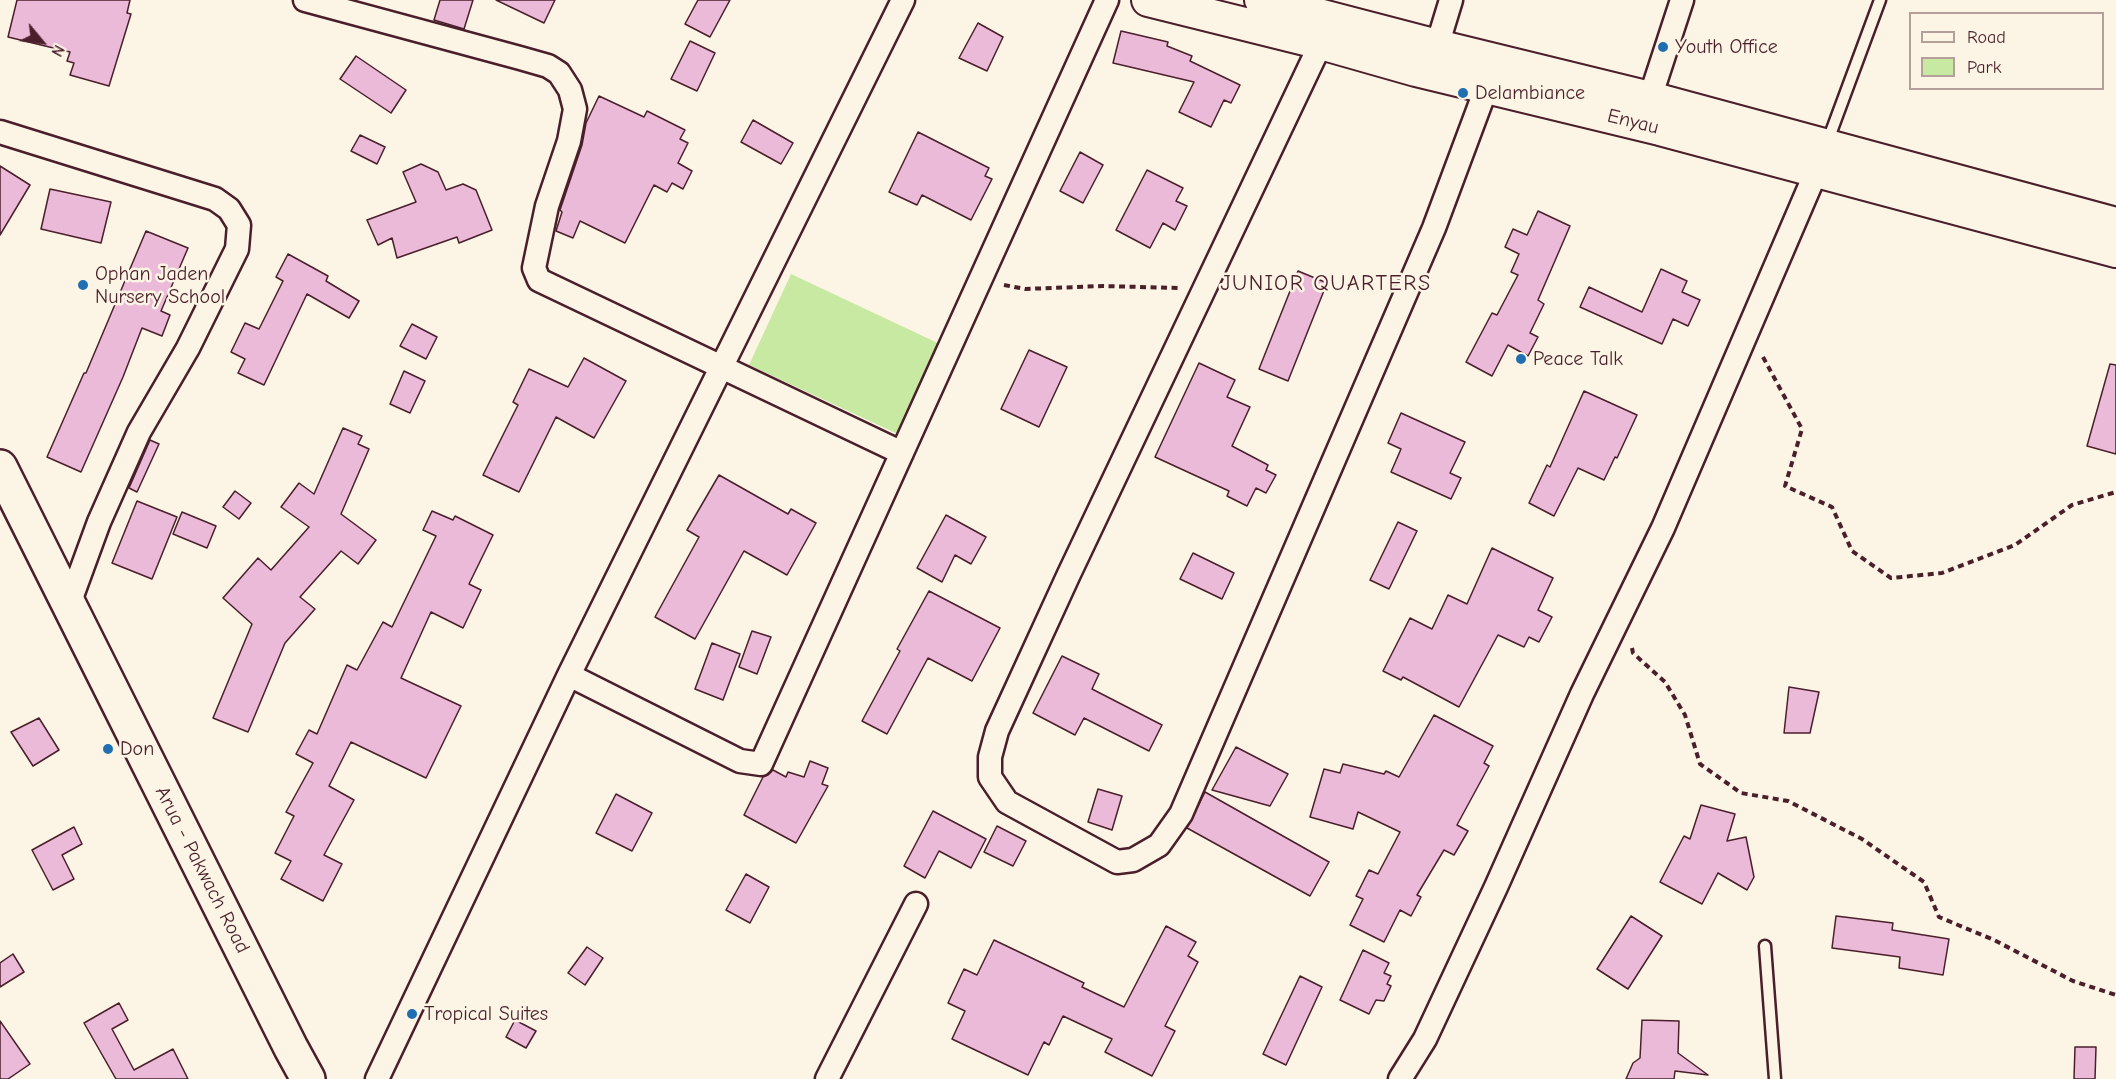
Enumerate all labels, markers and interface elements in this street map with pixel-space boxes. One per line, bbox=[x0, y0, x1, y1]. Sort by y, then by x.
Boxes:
north arrow bbox=[12, 12, 72, 72]
legend bbox=[1909, 12, 2104, 90]
text: Road bbox=[1967, 27, 2006, 48]
place label: Youth Office bbox=[1675, 35, 1778, 59]
marker: Youth Office bbox=[1656, 40, 1670, 54]
text: N bbox=[47, 42, 68, 60]
text: Park bbox=[1967, 57, 2001, 78]
place label: Delambiance bbox=[1475, 81, 1585, 105]
marker: Delambiance bbox=[1456, 86, 1470, 100]
street label: Enyau bbox=[1605, 104, 1661, 140]
place label: Ophan Jaden Nursery School bbox=[95, 262, 225, 309]
district label: JUNIOR QUARTERS bbox=[1220, 271, 1432, 297]
marker: Ophan Jaden Nursery School bbox=[76, 278, 90, 292]
place label: Peace Talk bbox=[1533, 347, 1623, 371]
marker: Peace Talk bbox=[1514, 352, 1528, 366]
place label: Don bbox=[120, 737, 154, 761]
marker: Don bbox=[101, 742, 115, 756]
street label: Arua - Pakwach Road bbox=[150, 783, 254, 957]
place label: Tropical Suites bbox=[424, 1002, 548, 1026]
marker: Tropical Suites bbox=[405, 1007, 419, 1021]

